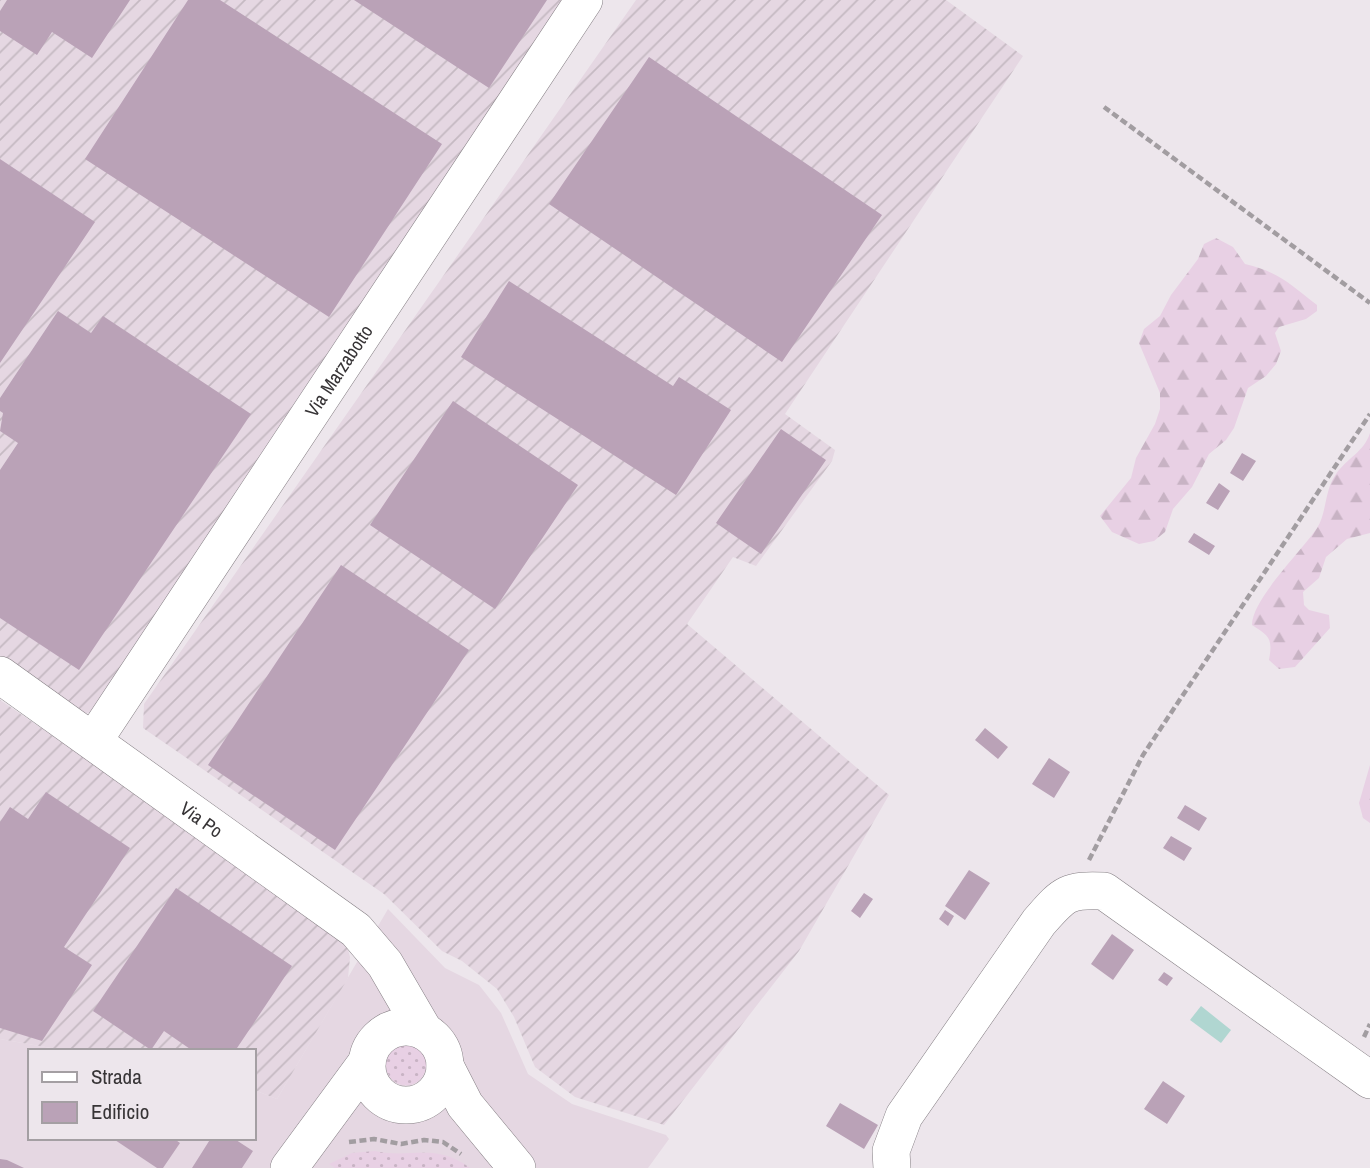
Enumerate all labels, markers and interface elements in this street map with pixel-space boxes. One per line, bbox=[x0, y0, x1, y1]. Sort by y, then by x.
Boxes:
street label: Via Marzabotto bbox=[299, 319, 379, 422]
street label: Via Po bbox=[175, 795, 228, 844]
legend bbox=[28, 1049, 256, 1140]
text: Strada bbox=[91, 1062, 142, 1091]
text: Edificio bbox=[91, 1097, 149, 1126]

